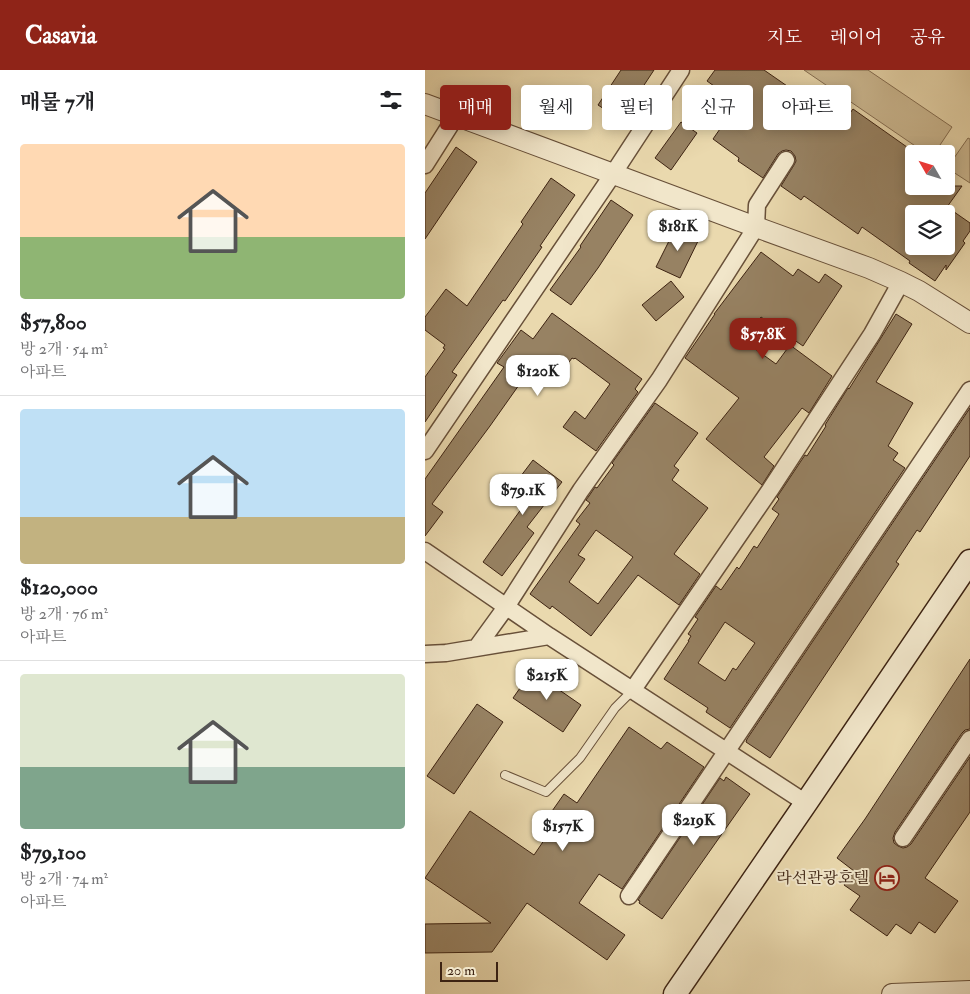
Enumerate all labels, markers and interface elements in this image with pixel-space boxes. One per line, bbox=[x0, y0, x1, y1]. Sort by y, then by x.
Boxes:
text: Casavia bbox=[25, 20, 97, 51]
text: 지도 bbox=[767, 26, 802, 49]
text: 레이어 bbox=[830, 26, 882, 49]
text: 공유 bbox=[910, 26, 945, 49]
chip: 매매 bbox=[440, 85, 511, 130]
chip: 월세 bbox=[521, 85, 592, 130]
chip: 필터 bbox=[602, 85, 672, 130]
chip: 신규 bbox=[682, 85, 753, 130]
chip: 아파트 bbox=[763, 85, 851, 130]
icon: filters bbox=[377, 86, 405, 114]
text: 매물 7개 bbox=[20, 89, 95, 116]
north arrow bbox=[905, 145, 955, 195]
map controls bbox=[905, 145, 955, 255]
icon: home bbox=[168, 176, 258, 266]
button: layers bbox=[905, 205, 955, 255]
pin: $181K bbox=[643, 210, 713, 252]
text: $181K bbox=[658, 216, 698, 236]
text: $57,800 bbox=[20, 309, 87, 336]
pin: $57.8K bbox=[722, 318, 804, 360]
text: $57.8K bbox=[741, 324, 785, 344]
text: 방 2개 · 54 m² bbox=[20, 339, 108, 359]
pin: $120K bbox=[503, 354, 573, 397]
text: $120K bbox=[517, 361, 559, 381]
text: 아파트 bbox=[20, 362, 66, 382]
icon: home bbox=[168, 442, 258, 532]
pin: $79.1K bbox=[482, 474, 564, 516]
text: $79.1K bbox=[501, 480, 545, 500]
text: $120,000 bbox=[20, 574, 98, 601]
text: 방 2개 · 76 m² bbox=[20, 604, 108, 624]
text: 아파트 bbox=[20, 627, 66, 647]
pin: $215K bbox=[512, 658, 582, 701]
text: $215K bbox=[526, 665, 568, 685]
icon: home bbox=[168, 707, 258, 797]
pin: $219K bbox=[659, 804, 729, 846]
pin: $157K bbox=[528, 810, 598, 852]
text: $219K bbox=[673, 810, 715, 830]
text: $157K bbox=[543, 816, 583, 836]
text: $79,100 bbox=[20, 839, 86, 866]
hotel icon: 라선관광호텔 bbox=[874, 865, 900, 891]
place label: 라선관광호텔 bbox=[776, 868, 869, 888]
text: 방 2개 · 74 m² bbox=[20, 869, 108, 889]
text: 아파트 bbox=[20, 892, 66, 912]
scale bar bbox=[440, 959, 497, 982]
text: 20 m bbox=[447, 962, 475, 979]

